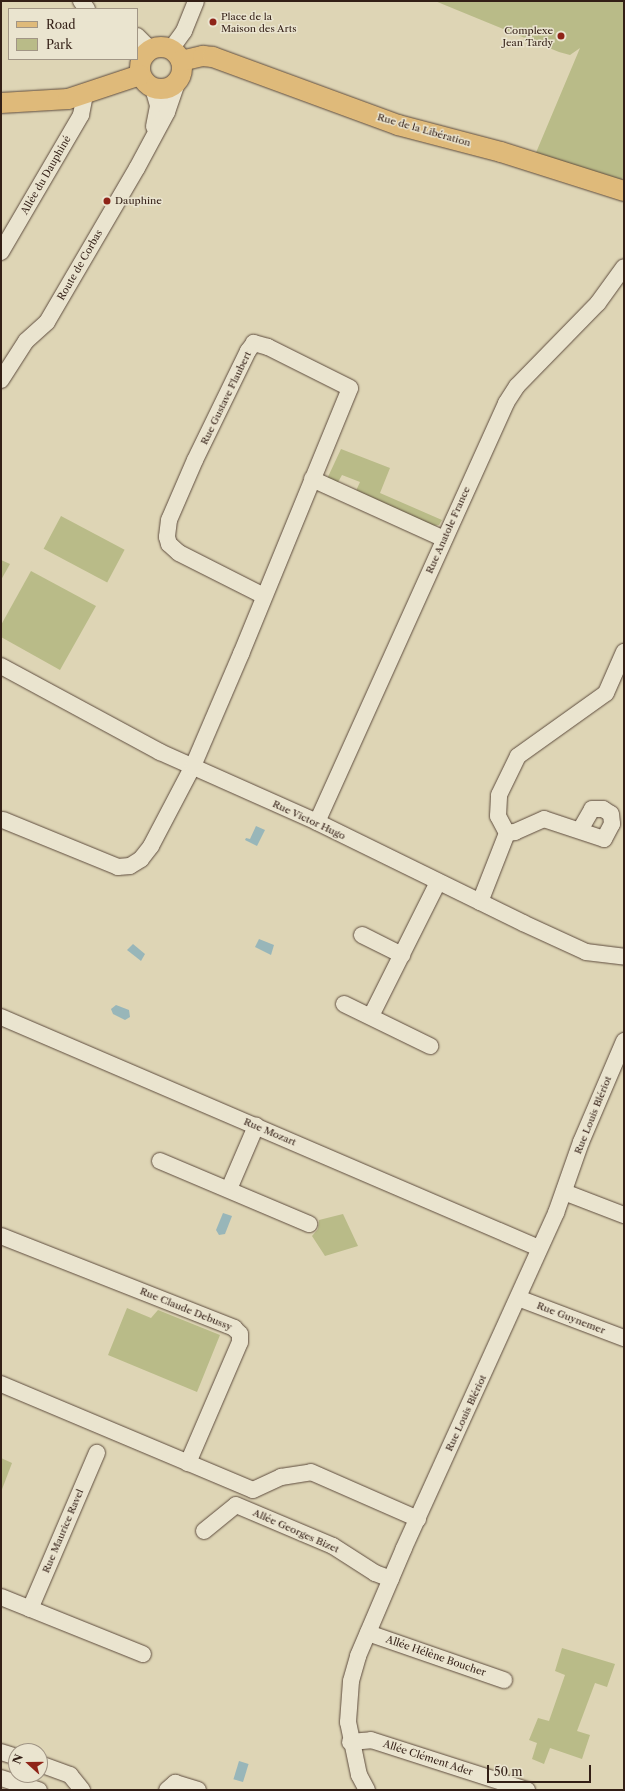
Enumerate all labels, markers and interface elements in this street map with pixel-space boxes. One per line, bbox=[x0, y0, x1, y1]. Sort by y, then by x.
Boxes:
legend bbox=[8, 8, 138, 60]
place label: Place de la Maison des Arts bbox=[221, 10, 297, 34]
text: Road bbox=[46, 17, 76, 32]
marker: Place de la Maison des Arts bbox=[208, 17, 218, 27]
place label: Complexe Jean Tardy bbox=[502, 24, 553, 48]
marker: Complexe Jean Tardy bbox=[556, 31, 566, 41]
text: Park bbox=[46, 37, 72, 52]
street label: Rue de la Libération bbox=[376, 111, 472, 149]
street label: Allée du Dauphiné bbox=[19, 133, 73, 217]
place label: Dauphine bbox=[115, 195, 162, 207]
marker: Dauphine bbox=[102, 196, 112, 206]
street label: Route de Corbas bbox=[55, 228, 105, 302]
street label: Rue Gustave Flaubert bbox=[198, 349, 254, 447]
street label: Rue Anatole France bbox=[423, 484, 473, 576]
street label: Rue Victor Hugo bbox=[270, 798, 348, 842]
street label: Rue Louis Blériot bbox=[572, 1074, 614, 1156]
street label: Rue Mozart bbox=[242, 1116, 298, 1148]
street label: Rue Claude Debussy bbox=[138, 1285, 234, 1333]
street label: Rue Guynemer bbox=[535, 1299, 607, 1337]
street label: Rue Louis Blériot bbox=[443, 1373, 489, 1453]
street label: Rue Maurice Ravel bbox=[40, 1487, 86, 1575]
street label: Allée Georges Bizet bbox=[251, 1507, 341, 1555]
street label: Allée Hélène Boucher bbox=[384, 1633, 488, 1679]
street label: Allée Clément Ader bbox=[381, 1738, 475, 1778]
north arrow bbox=[8, 1743, 48, 1783]
text: N bbox=[9, 1752, 26, 1766]
scale bar bbox=[489, 1757, 593, 1783]
text: 50 m bbox=[494, 1764, 523, 1779]

